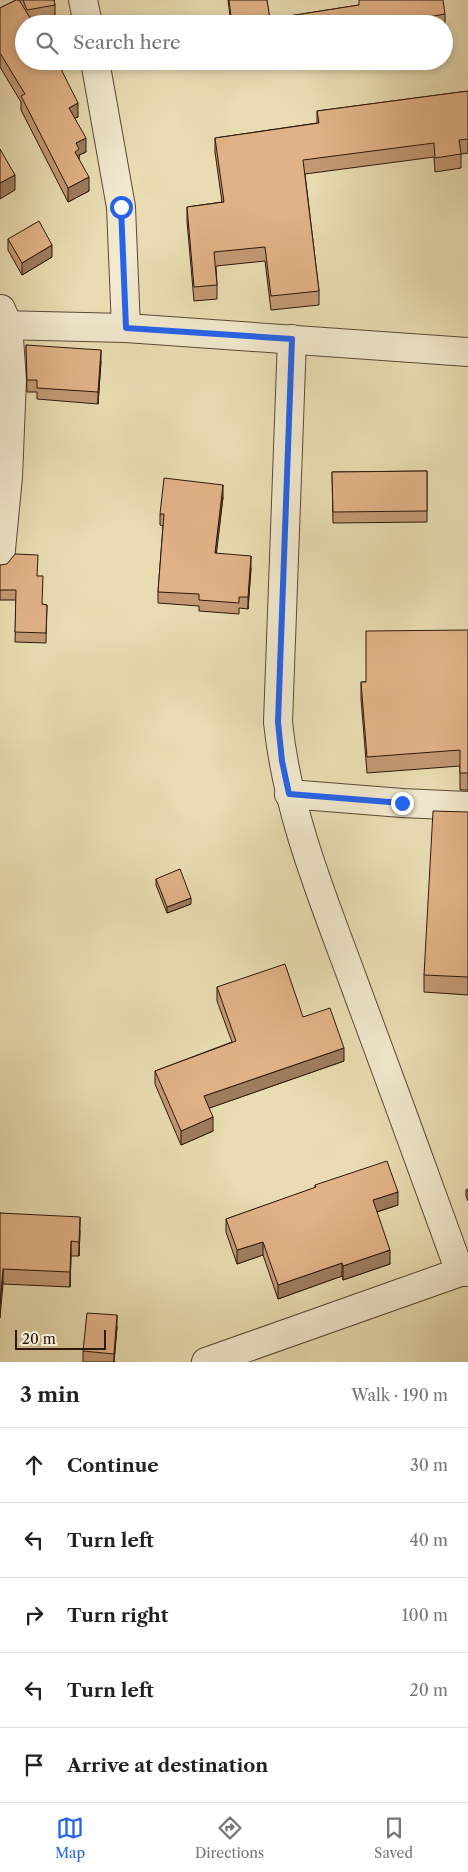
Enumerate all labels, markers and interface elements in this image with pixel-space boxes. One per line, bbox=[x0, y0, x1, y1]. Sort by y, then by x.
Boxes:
search box bbox=[15, 15, 453, 70]
icon: search bbox=[33, 29, 61, 57]
text: Search here bbox=[73, 31, 181, 54]
route start bbox=[110, 196, 133, 219]
route end bbox=[391, 792, 414, 815]
scale bar bbox=[15, 1327, 106, 1350]
text: 20 m bbox=[22, 1330, 56, 1348]
text: 3 min bbox=[20, 1382, 80, 1407]
text: Walk · 190 m bbox=[351, 1385, 448, 1405]
icon: ahead bbox=[20, 1451, 48, 1479]
text: Continue bbox=[67, 1454, 159, 1477]
text: 30 m bbox=[410, 1455, 448, 1475]
icon: left bbox=[20, 1526, 48, 1554]
text: Turn left bbox=[67, 1529, 154, 1552]
text: 40 m bbox=[409, 1530, 448, 1550]
icon: right bbox=[20, 1601, 48, 1629]
text: Turn right bbox=[67, 1604, 168, 1627]
text: 100 m bbox=[402, 1605, 448, 1625]
icon: left bbox=[20, 1676, 48, 1704]
text: Turn left bbox=[67, 1679, 154, 1702]
text: 20 m bbox=[409, 1680, 448, 1700]
icon: arrive bbox=[20, 1751, 48, 1779]
text: Arrive at destination bbox=[67, 1754, 268, 1777]
tab: Map bbox=[55, 1814, 85, 1862]
tab: Directions bbox=[195, 1814, 264, 1862]
tab: Saved bbox=[374, 1814, 413, 1862]

